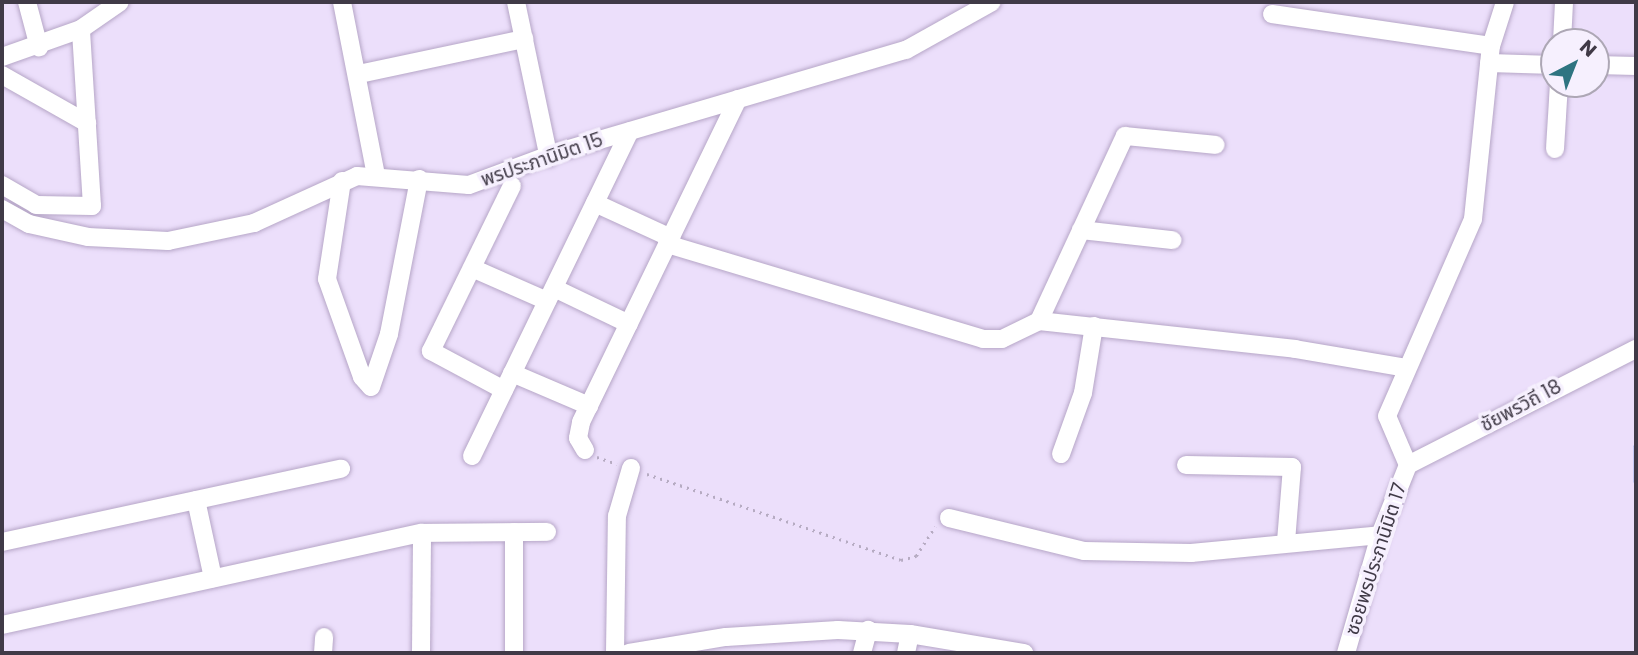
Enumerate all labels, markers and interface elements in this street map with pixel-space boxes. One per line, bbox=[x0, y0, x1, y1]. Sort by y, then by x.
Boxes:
north arrow bbox=[1540, 28, 1610, 98]
text: N bbox=[1574, 34, 1602, 63]
street label: พรประภานิมิต 15 bbox=[478, 128, 606, 192]
street label: ชัยพรวิถี 18 bbox=[1477, 375, 1565, 437]
street label: ซอยพรประภานิมิต 17 bbox=[1341, 480, 1411, 638]

